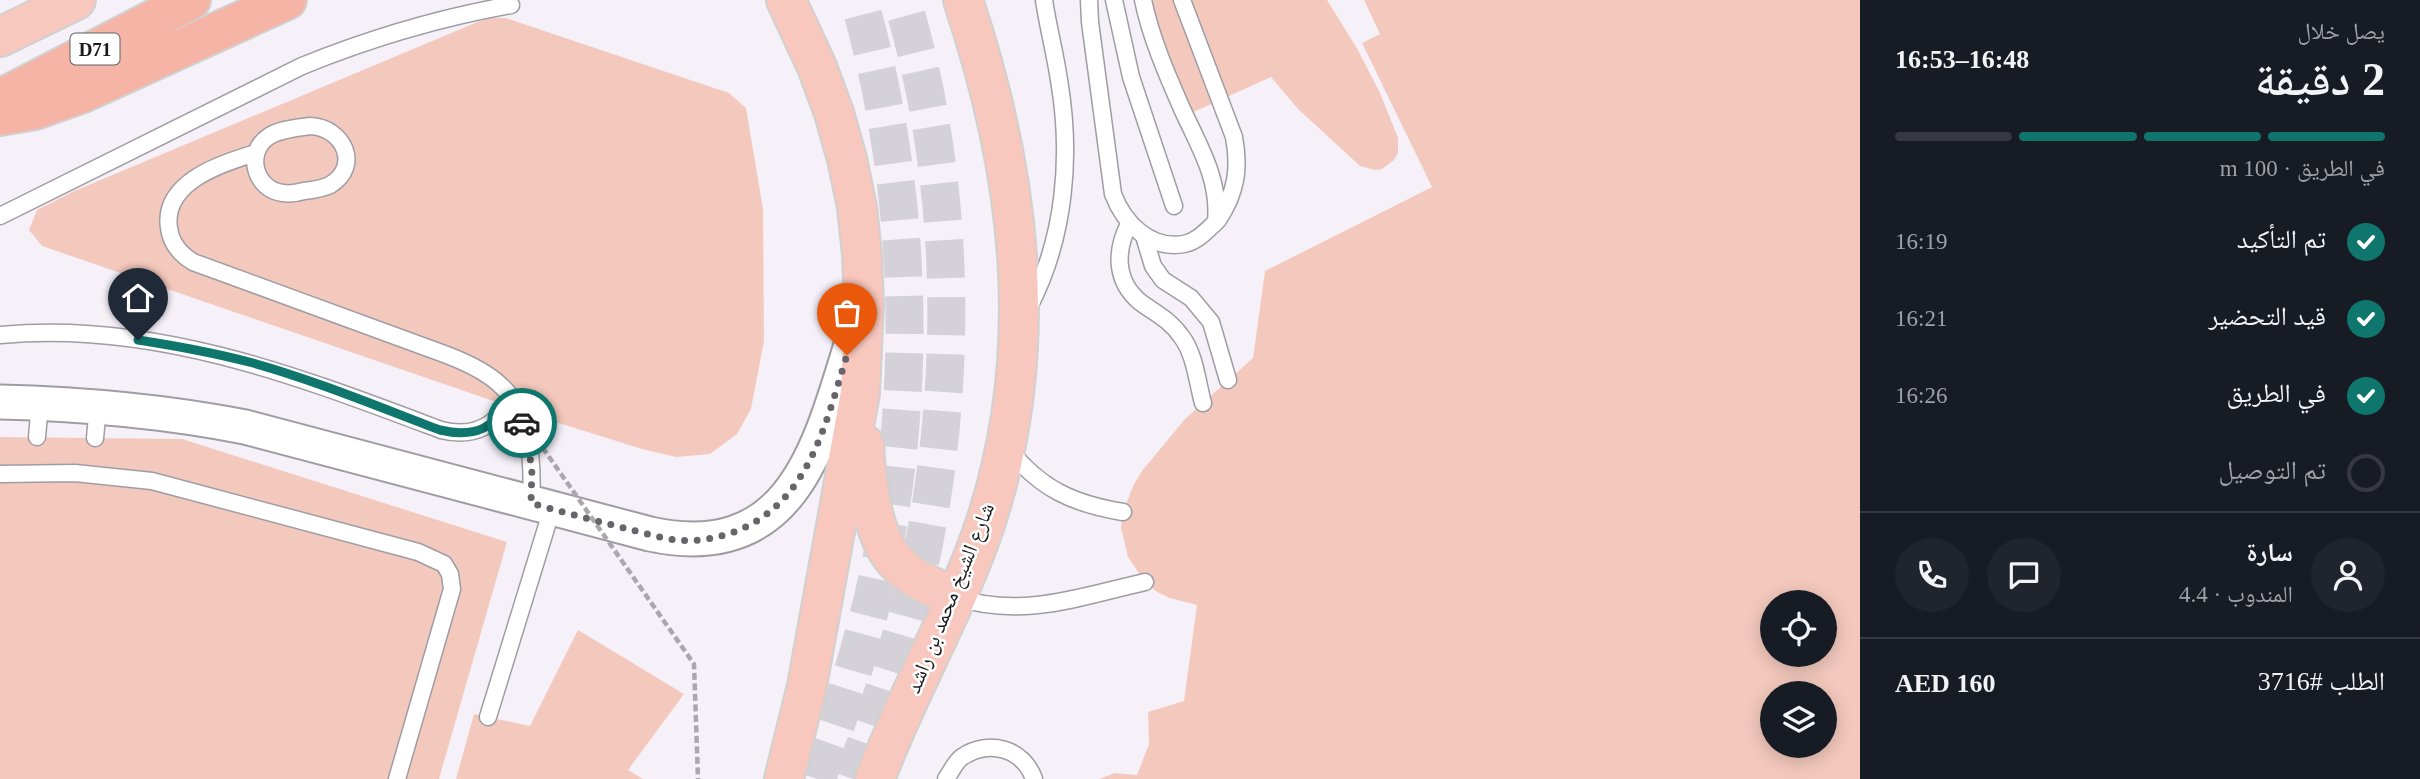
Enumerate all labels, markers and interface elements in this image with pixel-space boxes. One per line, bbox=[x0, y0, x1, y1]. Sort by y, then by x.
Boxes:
text: يصل خلال bbox=[2298, 19, 2385, 44]
road number: D71 bbox=[70, 34, 119, 64]
text: 16:48–16:53 bbox=[1895, 45, 2029, 74]
text: 2 دقيقة bbox=[2255, 54, 2385, 105]
text: في الطريق · 100 m bbox=[2220, 156, 2385, 181]
icon: check bbox=[2347, 223, 2385, 261]
text: تم التأكيد bbox=[2237, 225, 2326, 254]
text: 16:19 bbox=[1895, 229, 1947, 254]
pin bbox=[108, 268, 168, 340]
icon: home bbox=[119, 279, 157, 317]
pin bbox=[817, 283, 877, 355]
icon: bag bbox=[828, 294, 866, 332]
icon: check bbox=[2347, 300, 2385, 338]
text: قيد التحضير bbox=[2208, 302, 2326, 331]
text: 16:21 bbox=[1895, 306, 1947, 331]
icon: check bbox=[2347, 377, 2385, 415]
text: في الطريق bbox=[2227, 379, 2326, 408]
text: 16:26 bbox=[1895, 383, 1947, 408]
courier bbox=[487, 388, 557, 458]
icon: car bbox=[503, 404, 541, 442]
text: تم التوصيل bbox=[2218, 456, 2326, 485]
street label: شارع الشيخ محمد بن راشد bbox=[901, 499, 1000, 697]
button: phone bbox=[1895, 538, 1969, 612]
button: chat bbox=[1987, 538, 2061, 612]
text: سارة bbox=[2246, 538, 2293, 567]
button: person bbox=[2311, 538, 2385, 612]
text: المندوب · 4.4 bbox=[2179, 582, 2293, 607]
map controls bbox=[1760, 590, 1837, 758]
button: locate bbox=[1760, 590, 1837, 667]
text: الطلب #3716 bbox=[2258, 667, 2385, 696]
text: AED 160 bbox=[1895, 669, 1995, 698]
button: layers bbox=[1760, 681, 1837, 758]

